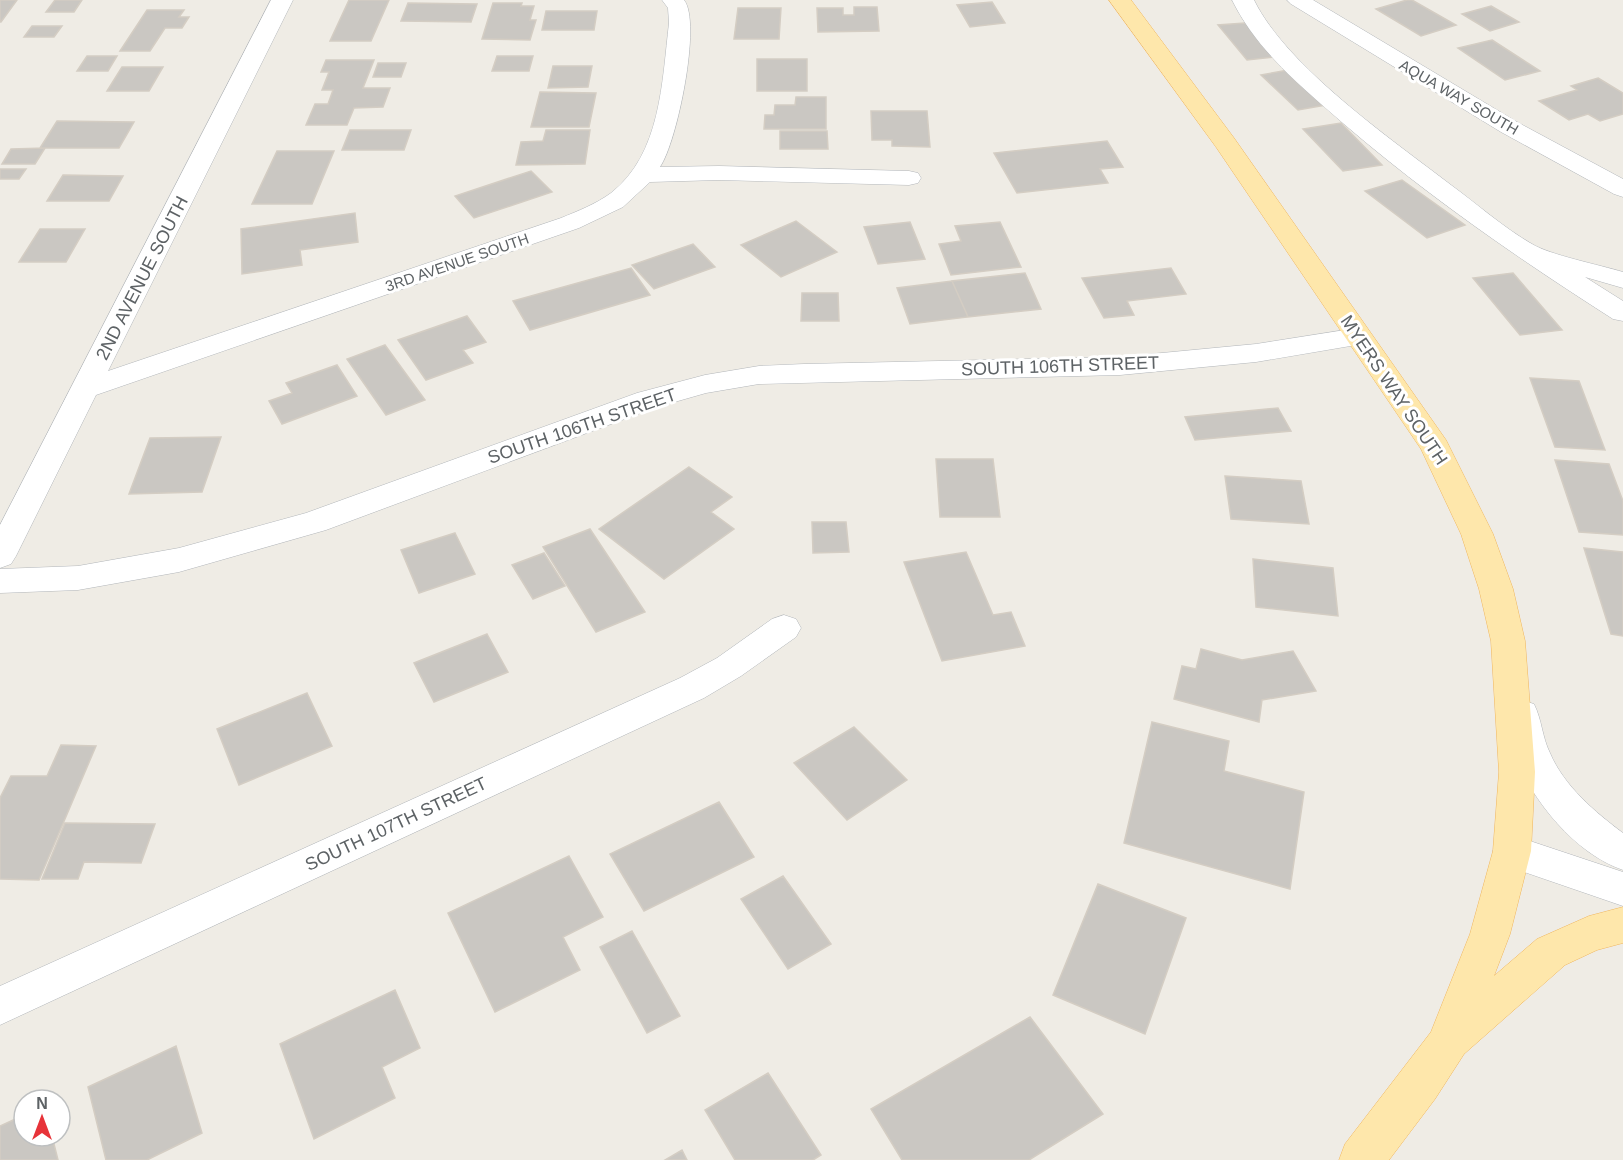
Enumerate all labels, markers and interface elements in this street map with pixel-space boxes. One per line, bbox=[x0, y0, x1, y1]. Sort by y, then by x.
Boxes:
street label: AQUA WAY SOUTH bbox=[1396, 56, 1522, 138]
street label: 2ND AVENUE SOUTH bbox=[92, 193, 192, 363]
street label: 3RD AVENUE SOUTH bbox=[383, 229, 531, 295]
street label: MYERS WAY SOUTH bbox=[1337, 312, 1451, 468]
street label: SOUTH 106TH STREET bbox=[961, 353, 1159, 379]
street label: SOUTH 106TH STREET bbox=[485, 384, 679, 468]
street label: SOUTH 107TH STREET bbox=[302, 773, 490, 875]
north arrow bbox=[12, 1088, 72, 1148]
text: N bbox=[36, 1095, 48, 1112]

